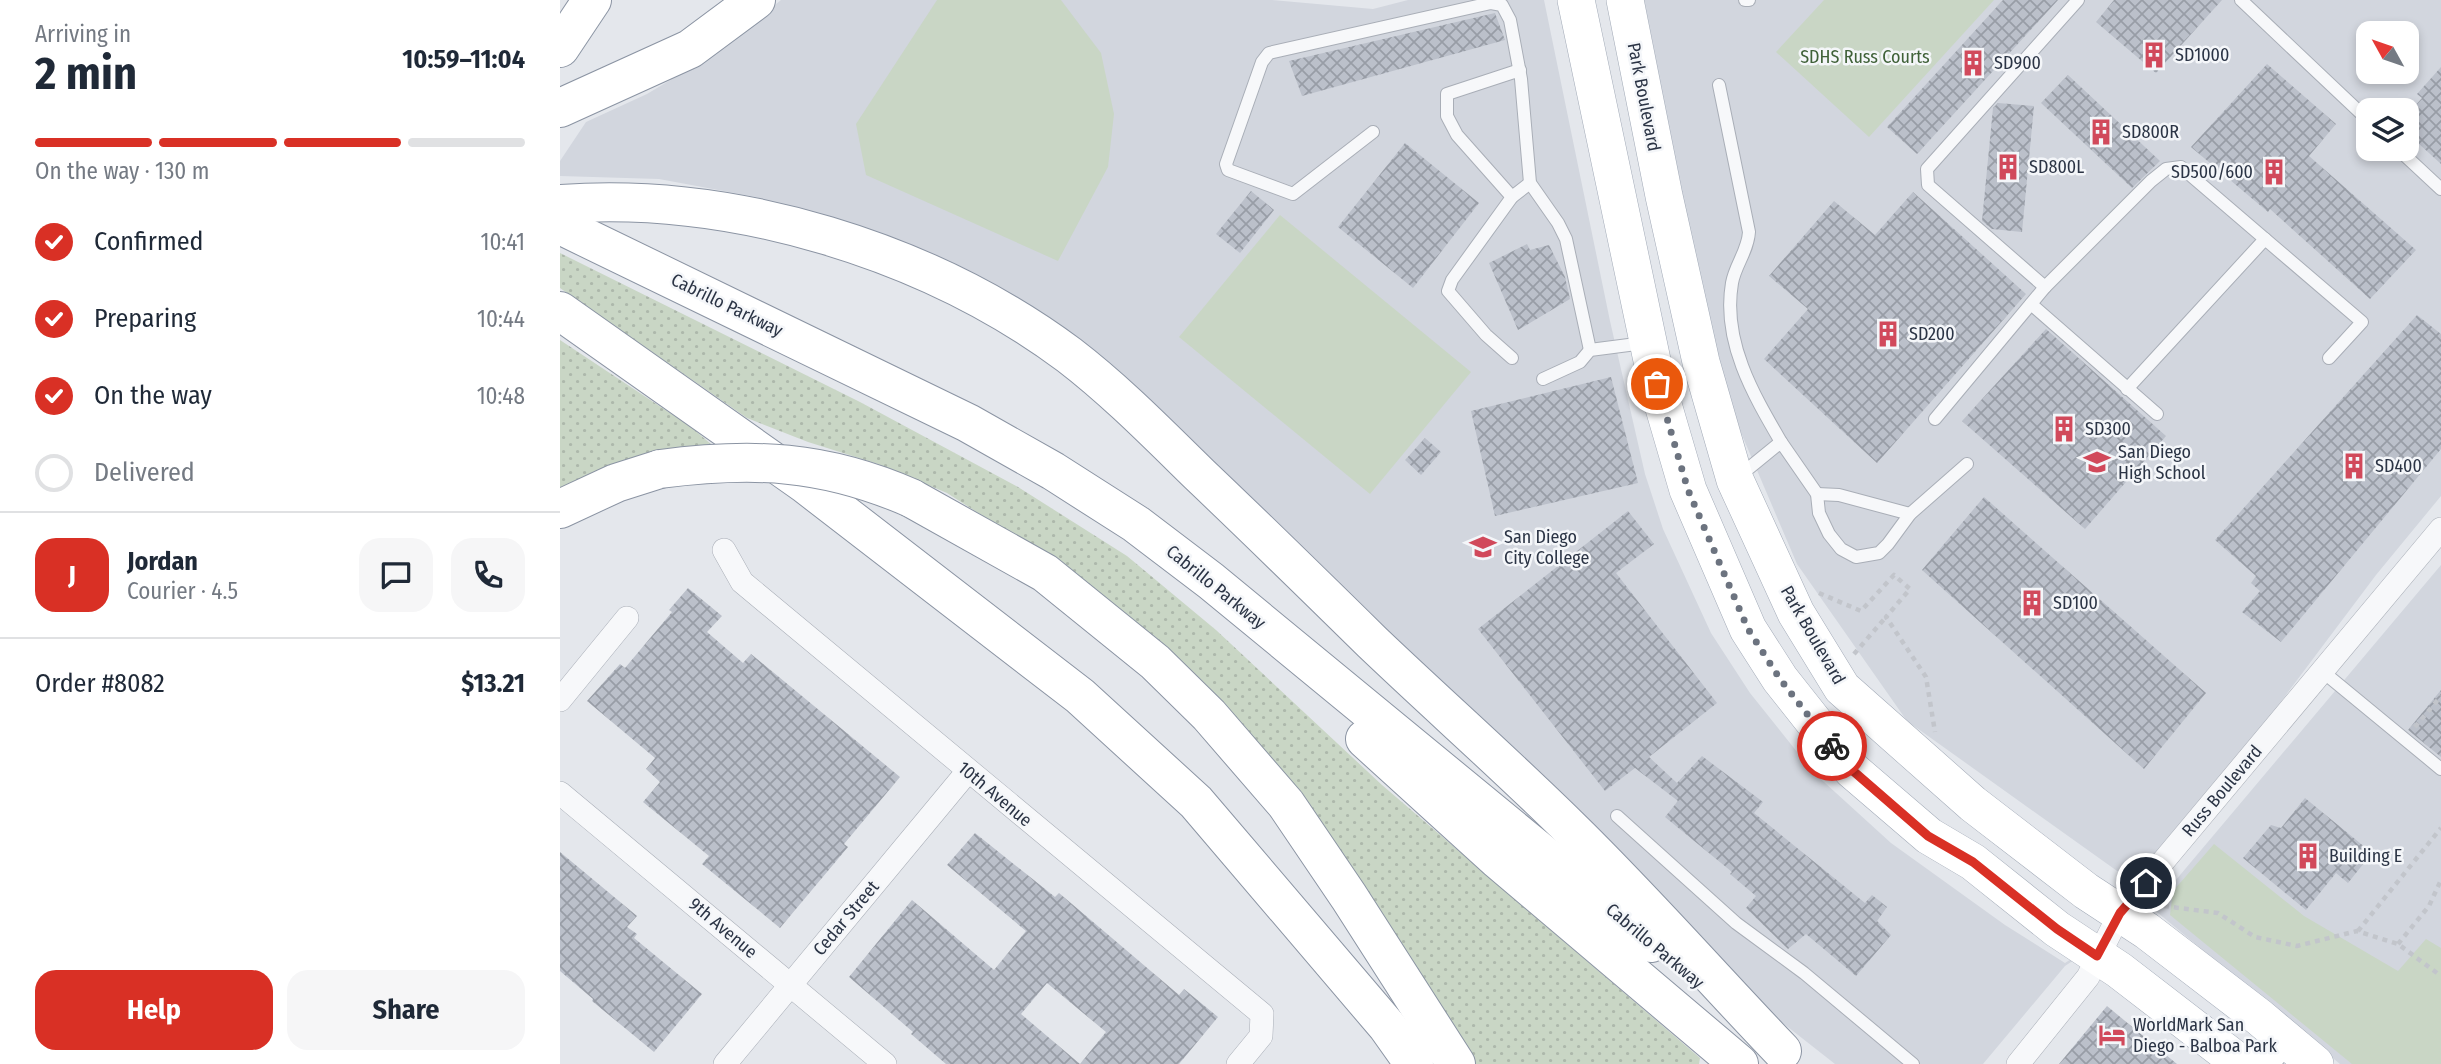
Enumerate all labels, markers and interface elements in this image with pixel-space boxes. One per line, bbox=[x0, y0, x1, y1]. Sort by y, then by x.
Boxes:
text: Arriving in bbox=[35, 20, 131, 48]
north arrow bbox=[2356, 21, 2418, 84]
map controls bbox=[2356, 21, 2419, 161]
building icon: SD1000 bbox=[2139, 40, 2169, 70]
street label: Park Boulevard bbox=[1623, 41, 1665, 153]
text: 10:59–11:04 bbox=[402, 44, 525, 75]
place label: SD1000 bbox=[2175, 44, 2229, 66]
text: 2 min bbox=[35, 46, 137, 101]
park label: SDHS Russ Courts bbox=[1800, 46, 1930, 68]
building icon: SD900 bbox=[1958, 48, 1988, 78]
place label: SD900 bbox=[1994, 52, 2041, 74]
button: layers bbox=[2356, 98, 2419, 161]
building icon: SD800R bbox=[2086, 117, 2116, 147]
place label: SD800R bbox=[2122, 121, 2179, 143]
building icon: SD800L bbox=[1993, 152, 2023, 182]
place label: SD800L bbox=[2029, 156, 2084, 178]
text: On the way · 130 m bbox=[35, 157, 209, 185]
building icon: SD500/600 bbox=[2259, 157, 2289, 187]
place label: SD500/600 bbox=[2171, 161, 2253, 183]
icon: check bbox=[35, 223, 73, 261]
text: Confirmed bbox=[94, 226, 204, 257]
text: 10:41 bbox=[480, 228, 525, 256]
street label: Cabrillo Parkway bbox=[668, 269, 786, 341]
icon: check bbox=[35, 300, 73, 338]
text: Preparing bbox=[94, 303, 196, 334]
text: 10:44 bbox=[477, 305, 525, 333]
building icon: SD200 bbox=[1873, 319, 1903, 349]
place label: SD200 bbox=[1909, 323, 1955, 345]
pin bbox=[1627, 354, 1687, 414]
icon: bag bbox=[1638, 365, 1676, 403]
icon: check bbox=[35, 377, 73, 415]
text: On the way bbox=[94, 380, 212, 411]
text: 10:48 bbox=[477, 382, 525, 410]
building icon: SD300 bbox=[2049, 414, 2079, 444]
place label: SD300 bbox=[2085, 418, 2131, 440]
place label: San Diego High School bbox=[2118, 441, 2206, 484]
school or university icon: San Diego High School bbox=[2082, 447, 2112, 477]
building icon: SD400 bbox=[2339, 451, 2369, 481]
place label: SD400 bbox=[2375, 455, 2422, 477]
text: Delivered bbox=[94, 457, 195, 488]
place label: San Diego City College bbox=[1504, 526, 1589, 569]
school or university icon: San Diego City College bbox=[1468, 532, 1498, 562]
button: chat bbox=[359, 538, 433, 612]
button: phone bbox=[451, 538, 525, 612]
street label: Cabrillo Parkway bbox=[1162, 540, 1270, 634]
text: Jordan bbox=[127, 546, 198, 577]
text: J bbox=[68, 560, 76, 591]
text: Courier · 4.5 bbox=[127, 577, 238, 605]
street label: Park Boulevard bbox=[1776, 582, 1850, 688]
building icon: SD100 bbox=[2017, 588, 2047, 618]
place label: SD100 bbox=[2053, 592, 2098, 614]
text: Order #8082 bbox=[35, 668, 165, 699]
text: $13.21 bbox=[461, 668, 525, 699]
courier bbox=[1797, 711, 1867, 781]
icon: bike bbox=[1813, 727, 1851, 765]
street label: Russ Boulevard bbox=[2177, 741, 2267, 841]
street label: 10th Avenue bbox=[953, 757, 1037, 831]
building icon: Building E bbox=[2293, 841, 2323, 871]
place label: Building E bbox=[2329, 845, 2402, 867]
pin bbox=[2116, 853, 2176, 913]
icon: home bbox=[2127, 864, 2165, 902]
street label: Cedar Street bbox=[808, 876, 884, 960]
street label: 9th Avenue bbox=[684, 893, 762, 963]
street label: Cabrillo Parkway bbox=[1601, 899, 1709, 993]
button: Help bbox=[35, 970, 273, 1050]
button: Share bbox=[287, 970, 525, 1050]
place label: WorldMark San Diego - Balboa Park bbox=[2133, 1014, 2277, 1057]
hotel icon: WorldMark San Diego - Balboa Park bbox=[2097, 1020, 2127, 1050]

